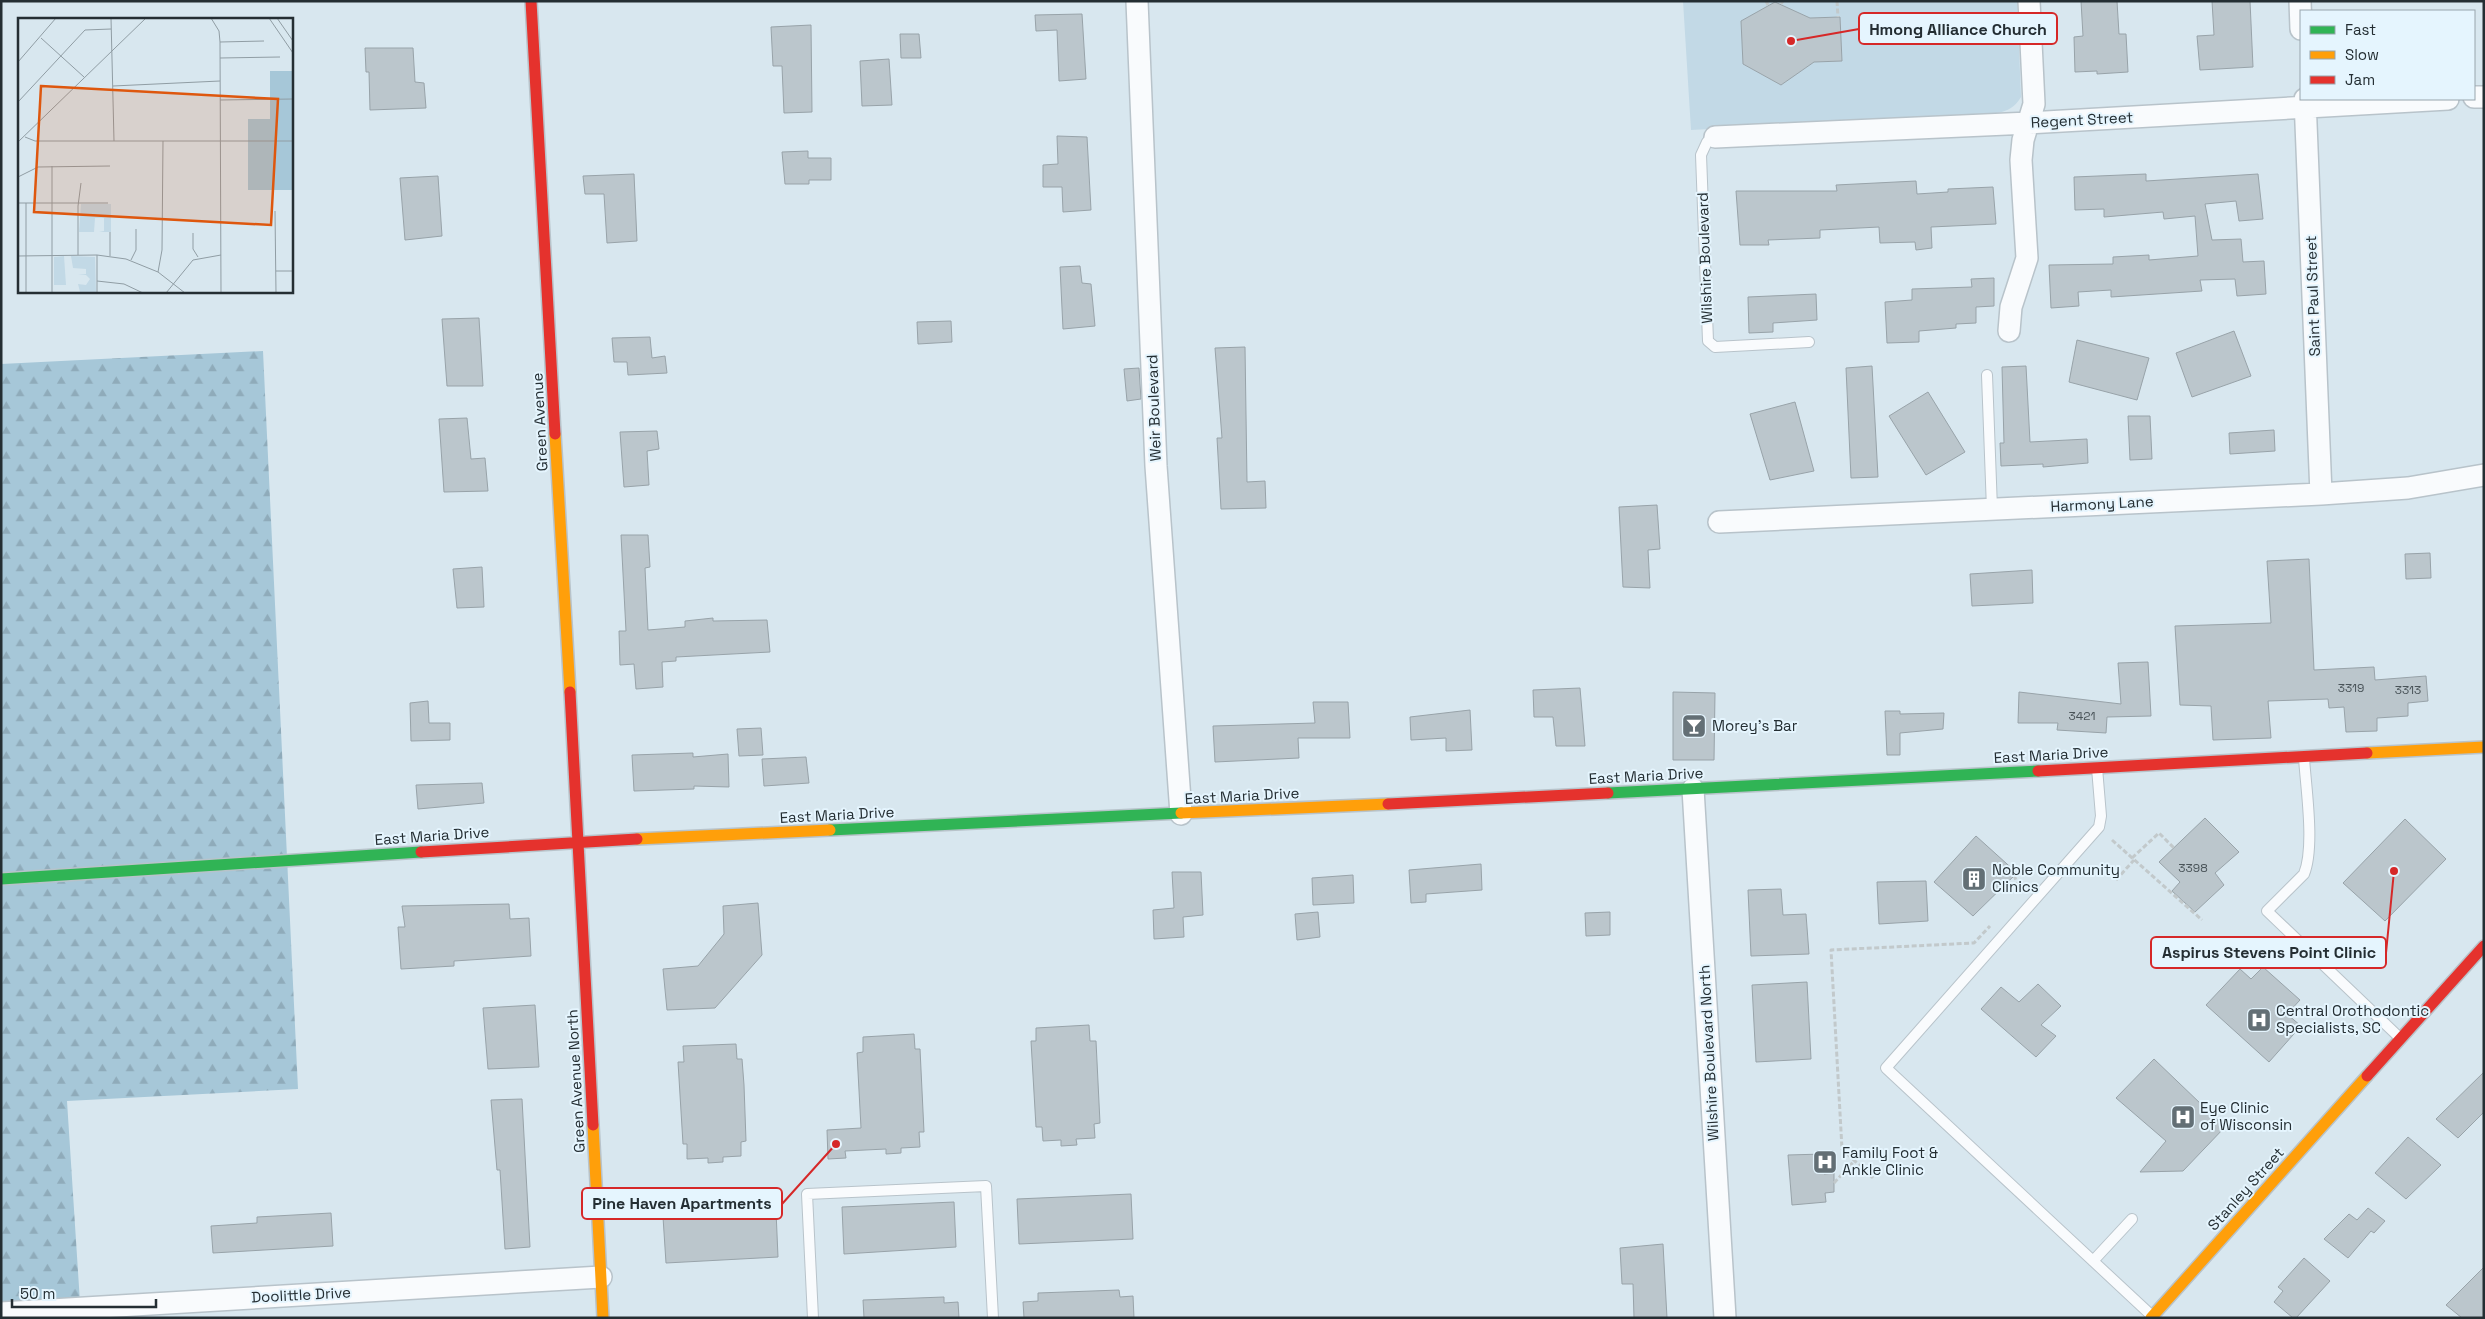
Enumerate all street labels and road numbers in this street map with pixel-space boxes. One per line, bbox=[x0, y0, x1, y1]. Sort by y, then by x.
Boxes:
street label: Regent Street bbox=[2030, 107, 2134, 132]
street label: Wilshire Boulevard bbox=[1693, 192, 1716, 324]
street label: Saint Paul Street bbox=[2301, 235, 2324, 357]
street label: Weir Boulevard bbox=[1142, 354, 1165, 462]
street label: Green Avenue bbox=[527, 372, 552, 472]
street label: Harmony Lane bbox=[2050, 491, 2154, 516]
street label: East Maria Drive bbox=[1993, 742, 2109, 767]
street label: East Maria Drive bbox=[1588, 763, 1704, 788]
street label: East Maria Drive bbox=[1184, 783, 1300, 808]
street label: East Maria Drive bbox=[779, 802, 895, 827]
street label: East Maria Drive bbox=[374, 822, 490, 849]
street label: Wilshire Boulevard North bbox=[1694, 964, 1723, 1142]
street label: Green Avenue North bbox=[562, 1009, 589, 1153]
street label: Stanley Street bbox=[2203, 1143, 2288, 1234]
street label: Doolittle Drive bbox=[251, 1282, 351, 1307]

